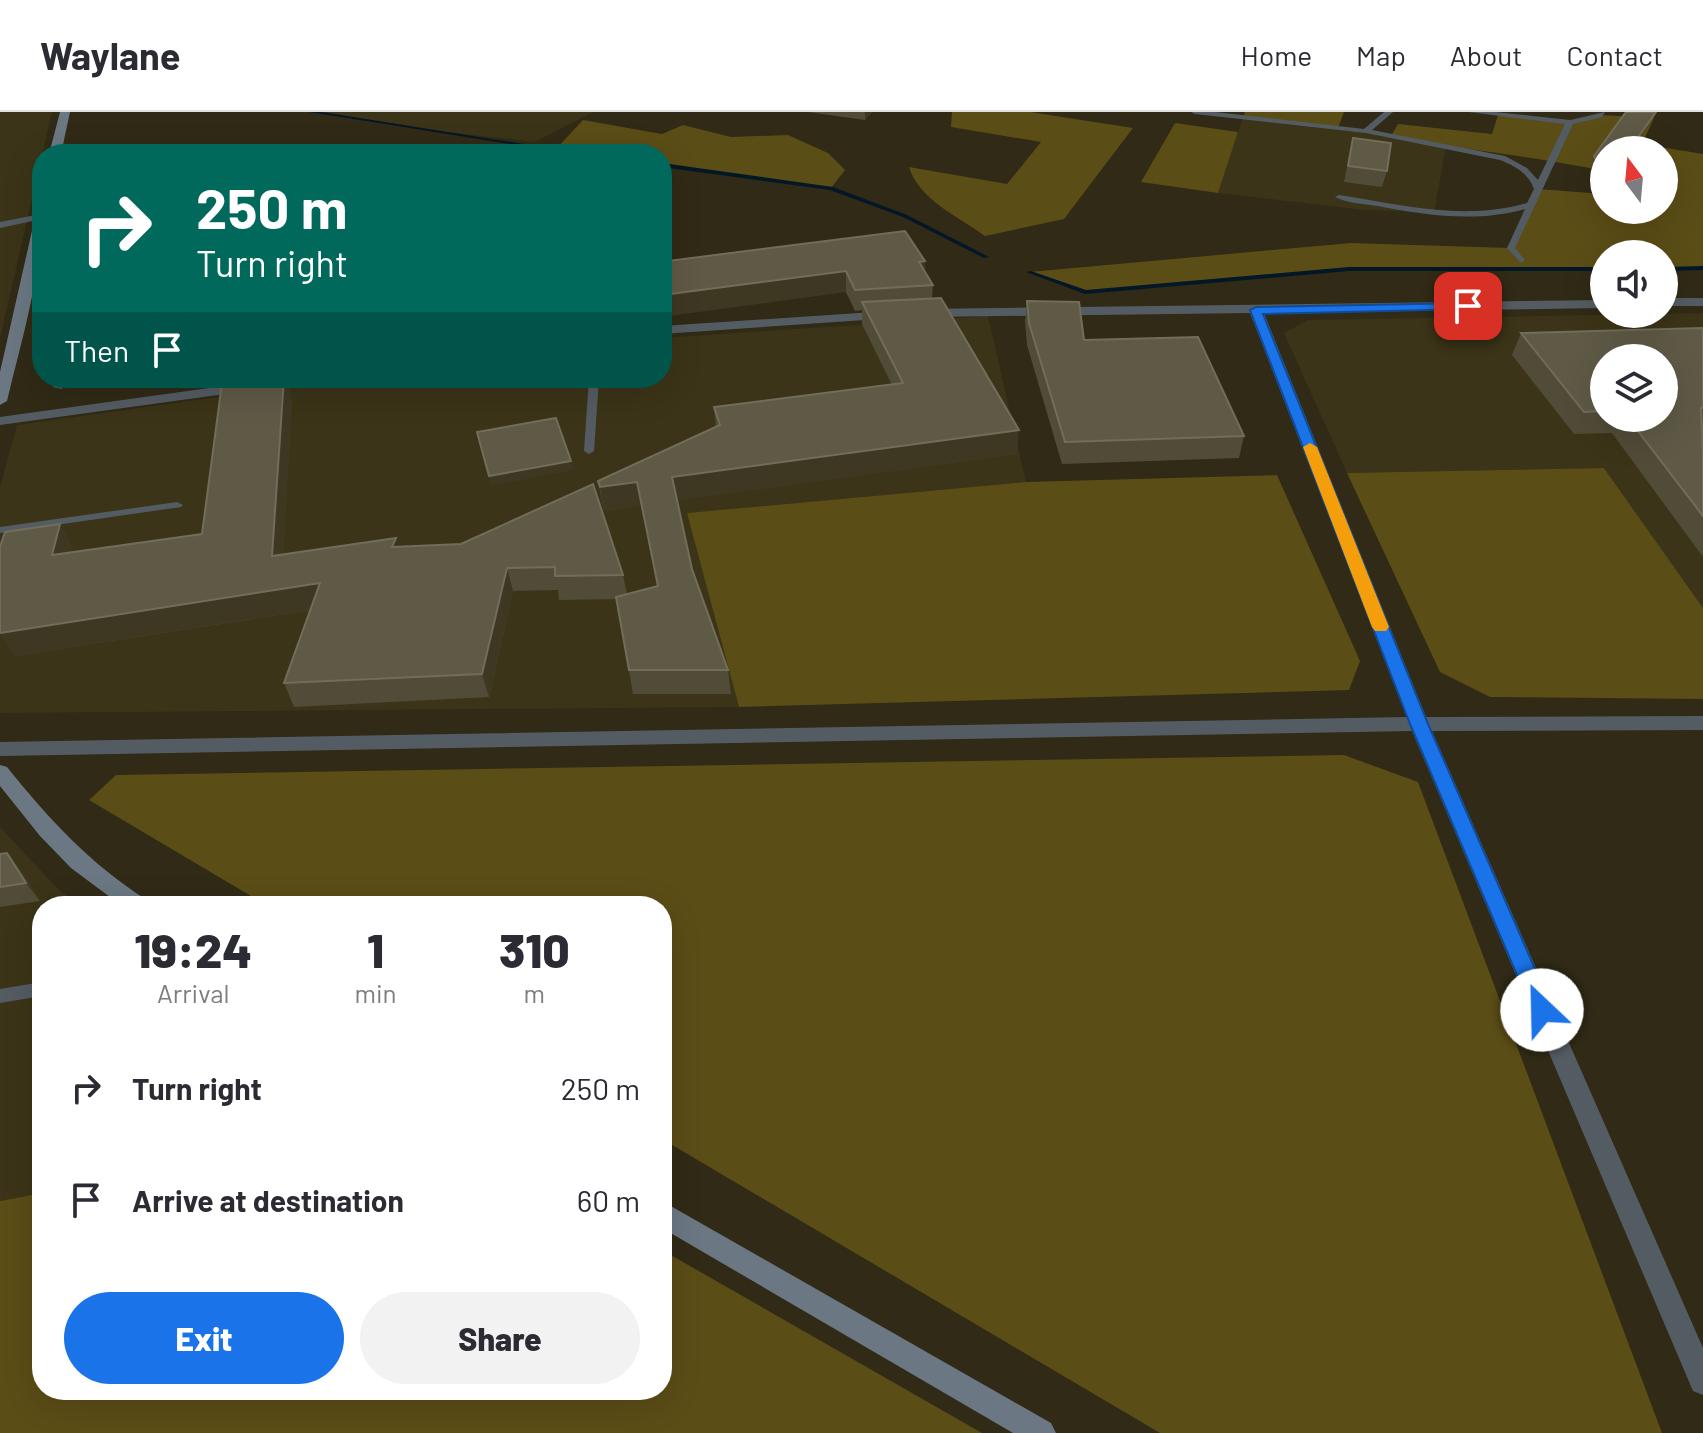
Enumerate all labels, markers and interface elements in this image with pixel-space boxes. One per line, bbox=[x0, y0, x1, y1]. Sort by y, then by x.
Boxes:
text: Waylane bbox=[40, 32, 181, 78]
text: Home bbox=[1241, 38, 1312, 72]
text: Map bbox=[1356, 38, 1406, 72]
text: About bbox=[1450, 38, 1522, 72]
text: Contact bbox=[1566, 38, 1663, 72]
north arrow bbox=[1590, 136, 1678, 224]
map controls bbox=[1590, 136, 1678, 432]
text: 250 m bbox=[196, 173, 347, 240]
icon: right bbox=[64, 176, 168, 280]
button: sound bbox=[1590, 240, 1678, 328]
text: Turn right bbox=[196, 241, 348, 284]
pin bbox=[1434, 272, 1502, 340]
icon: arrive bbox=[1446, 284, 1490, 328]
icon: arrive bbox=[145, 328, 189, 372]
text: Then bbox=[64, 332, 129, 368]
button: layers bbox=[1590, 344, 1678, 432]
text: 19:24 bbox=[134, 920, 252, 978]
text: 1 bbox=[367, 920, 384, 978]
text: 310 bbox=[499, 920, 570, 978]
position arrow bbox=[1500, 968, 1584, 1052]
text: Arrival bbox=[157, 977, 230, 1008]
text: min bbox=[354, 977, 397, 1008]
text: m bbox=[524, 977, 545, 1008]
icon: right bbox=[64, 1066, 108, 1110]
text: Turn right bbox=[132, 1070, 262, 1106]
text: 250 m bbox=[561, 1070, 640, 1106]
icon: arrive bbox=[64, 1178, 108, 1222]
text: Arrive at destination bbox=[132, 1182, 404, 1218]
text: 60 m bbox=[577, 1182, 640, 1218]
button: Exit bbox=[64, 1292, 344, 1384]
button: Share bbox=[360, 1292, 640, 1384]

